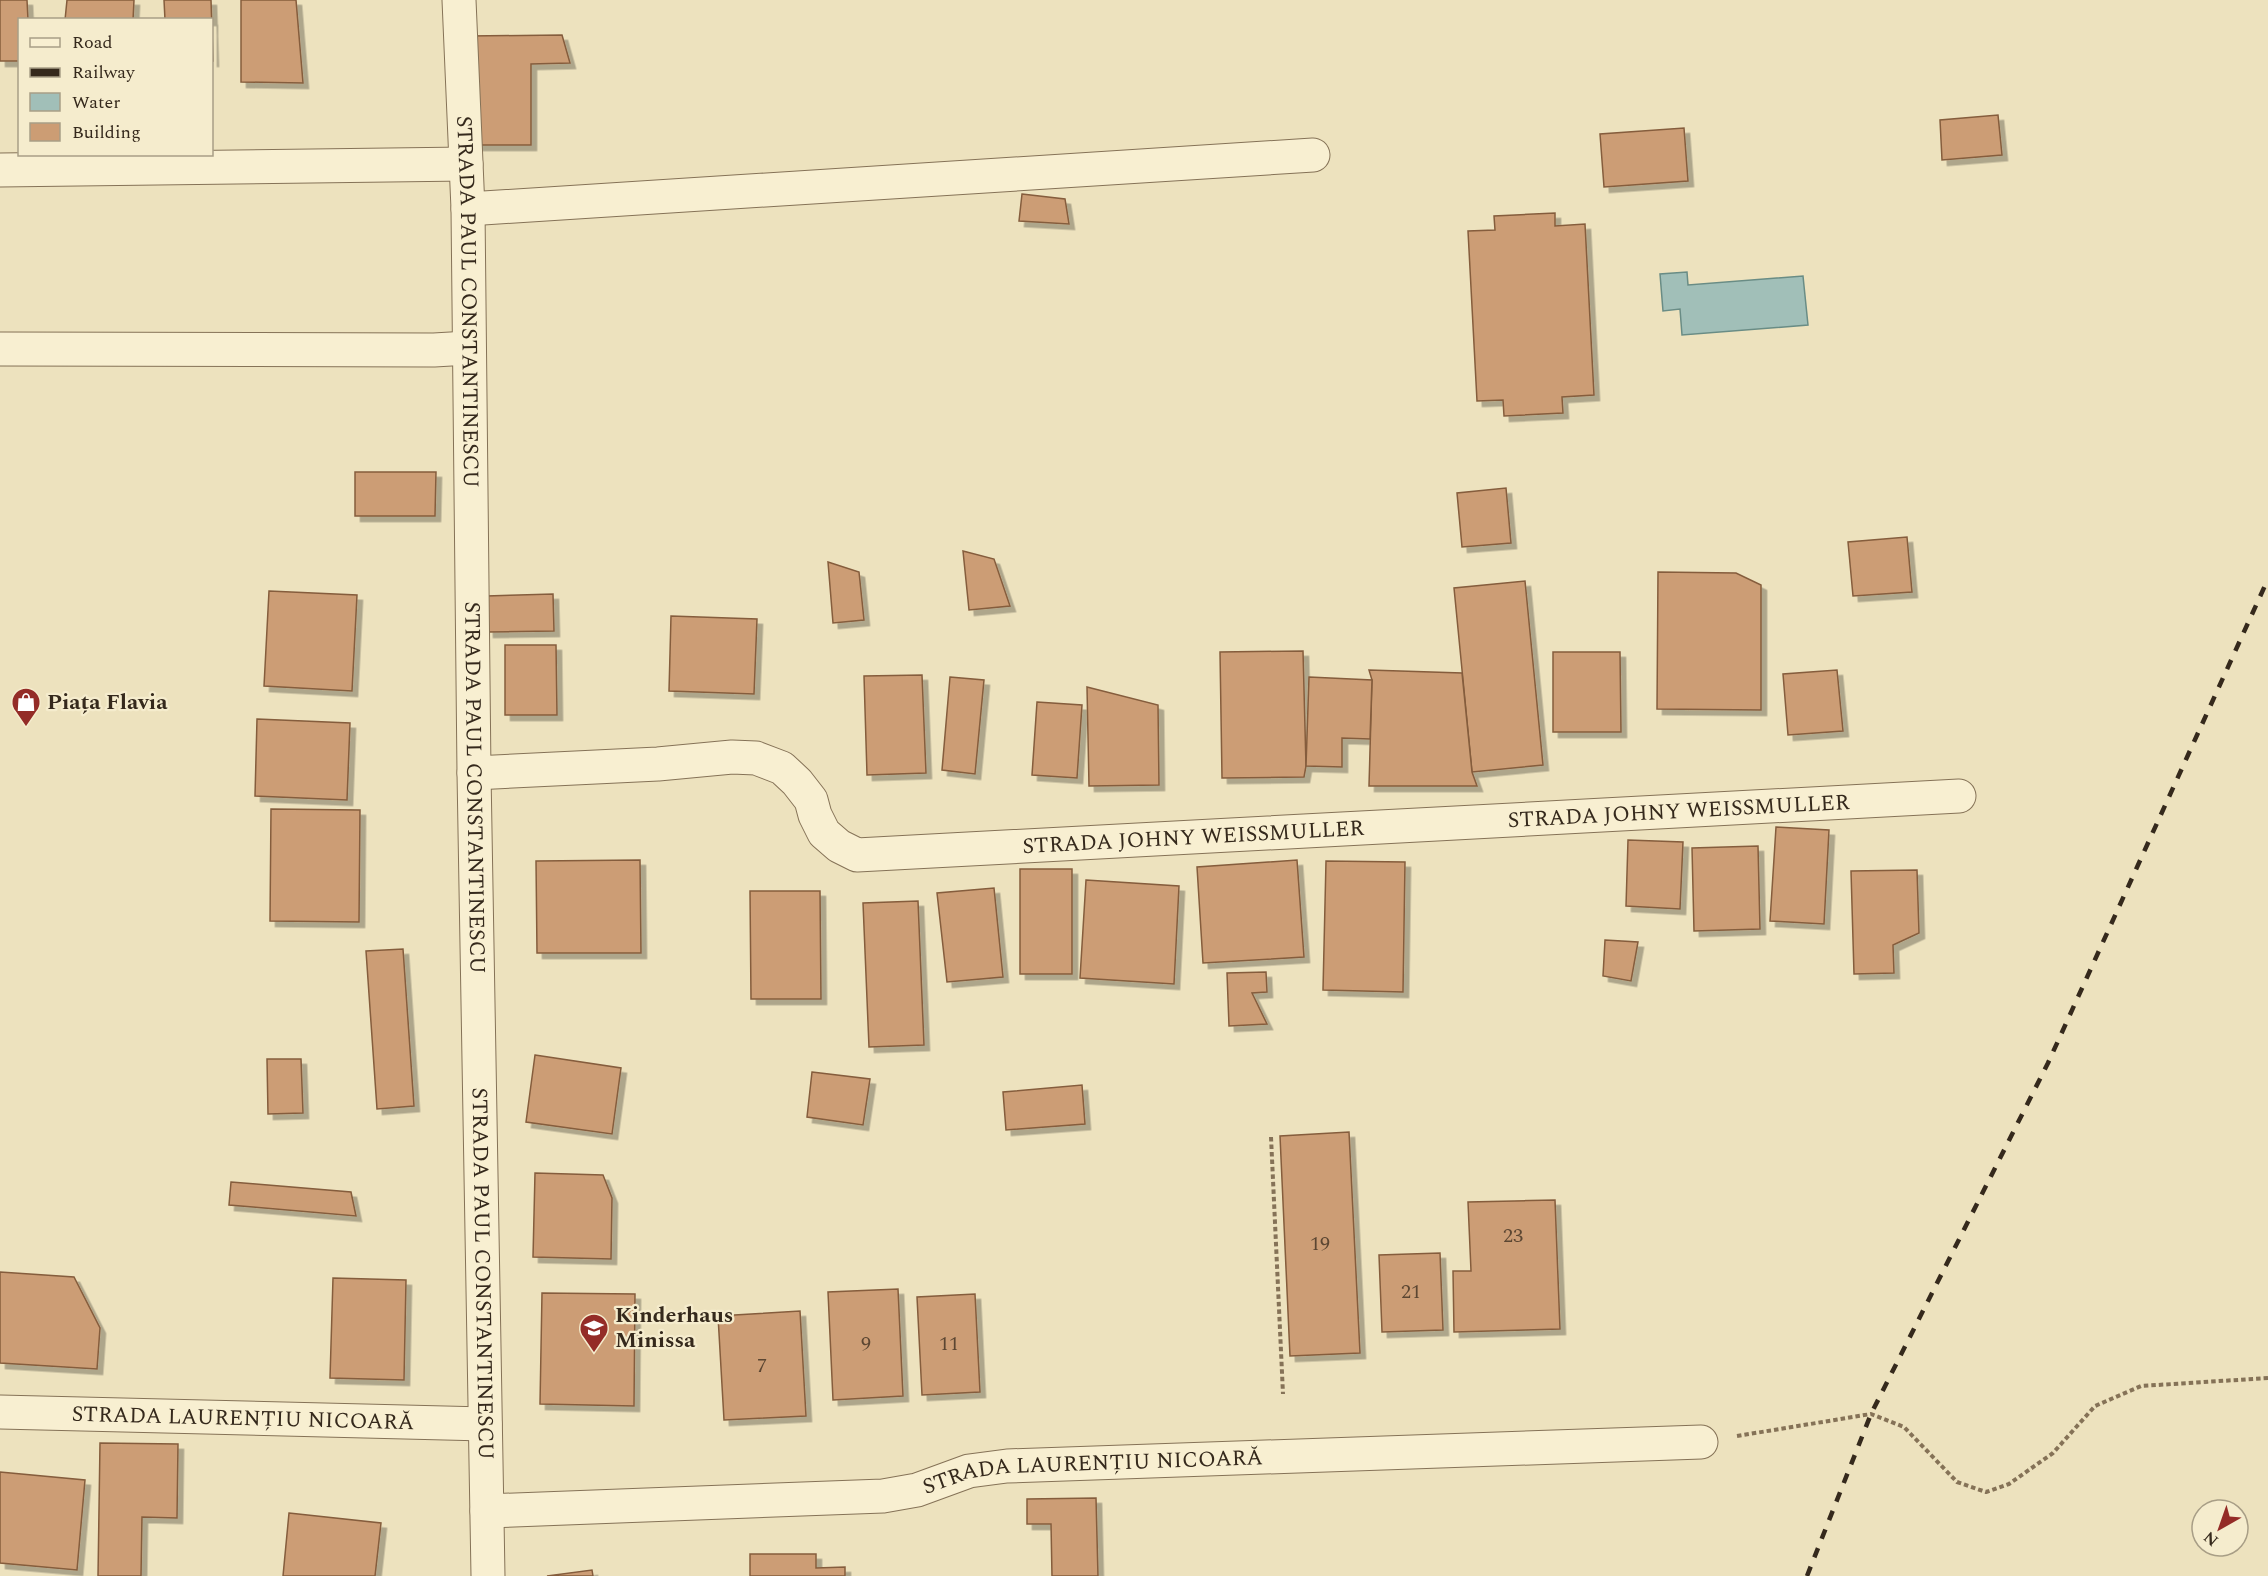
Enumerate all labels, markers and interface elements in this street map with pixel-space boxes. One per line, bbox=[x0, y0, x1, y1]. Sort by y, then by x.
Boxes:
legend bbox=[18, 18, 213, 156]
text: Road bbox=[72, 29, 113, 56]
text: Railway bbox=[72, 59, 136, 86]
text: Water bbox=[72, 89, 120, 116]
street label: STRADA PAUL CONSTANTINESCU bbox=[447, 115, 487, 488]
text: Building bbox=[72, 119, 141, 146]
street label: STRADA PAUL CONSTANTINESCU bbox=[456, 601, 494, 974]
shop icon: Piața Flavia bbox=[10, 686, 42, 728]
place label: Piața Flavia bbox=[47, 686, 168, 719]
street label: STRADA JOHNY WEISSMULLER bbox=[1507, 785, 1851, 837]
street label: STRADA JOHNY WEISSMULLER bbox=[1021, 811, 1365, 863]
street label: STRADA PAUL CONSTANTINESCU bbox=[463, 1087, 502, 1460]
house number: 23 bbox=[1503, 1221, 1523, 1251]
house number: 19 bbox=[1310, 1229, 1330, 1259]
house number: 21 bbox=[1401, 1277, 1421, 1307]
place label: Kinderhaus Minissa bbox=[615, 1299, 733, 1357]
school or university icon: Kinderhaus Minissa bbox=[578, 1312, 610, 1354]
house number: 9 bbox=[861, 1329, 871, 1359]
house number: 11 bbox=[939, 1329, 959, 1359]
house number: 7 bbox=[757, 1351, 767, 1381]
street label: STRADA LAURENȚIU NICOARĂ bbox=[71, 1397, 415, 1439]
street label: STRADA LAURENȚIU NICOARĂ bbox=[918, 1441, 1263, 1503]
north arrow bbox=[2190, 1498, 2250, 1558]
text: N bbox=[2198, 1525, 2224, 1552]

